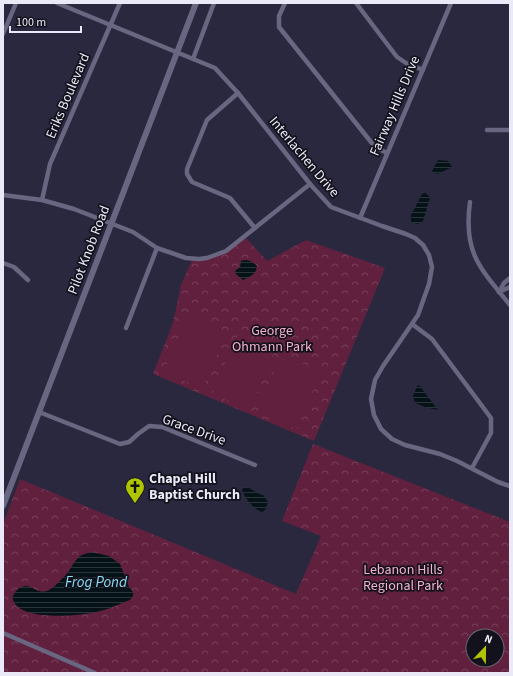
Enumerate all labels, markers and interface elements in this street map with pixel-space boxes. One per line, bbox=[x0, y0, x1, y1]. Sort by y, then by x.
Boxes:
scale bar bbox=[10, 8, 81, 34]
text: 100 m bbox=[16, 14, 46, 31]
street label: Eriks Boulevard bbox=[41, 50, 95, 142]
street label: Fairway Hills Drive bbox=[365, 53, 425, 159]
street label: Interlachen Drive bbox=[264, 112, 344, 202]
street label: Pilot Knob Road bbox=[63, 203, 115, 297]
park label: George Ohmann Park bbox=[232, 321, 312, 357]
street label: Grace Drive bbox=[159, 409, 229, 451]
place label: Chapel Hill Baptist Church bbox=[149, 469, 240, 505]
church icon: Chapel Hill Baptist Church bbox=[124, 476, 146, 504]
park label: Lebanon Hills Regional Park bbox=[363, 560, 443, 596]
water label: Frog Pond bbox=[65, 572, 128, 593]
north arrow bbox=[465, 628, 505, 668]
text: N bbox=[482, 631, 495, 648]

